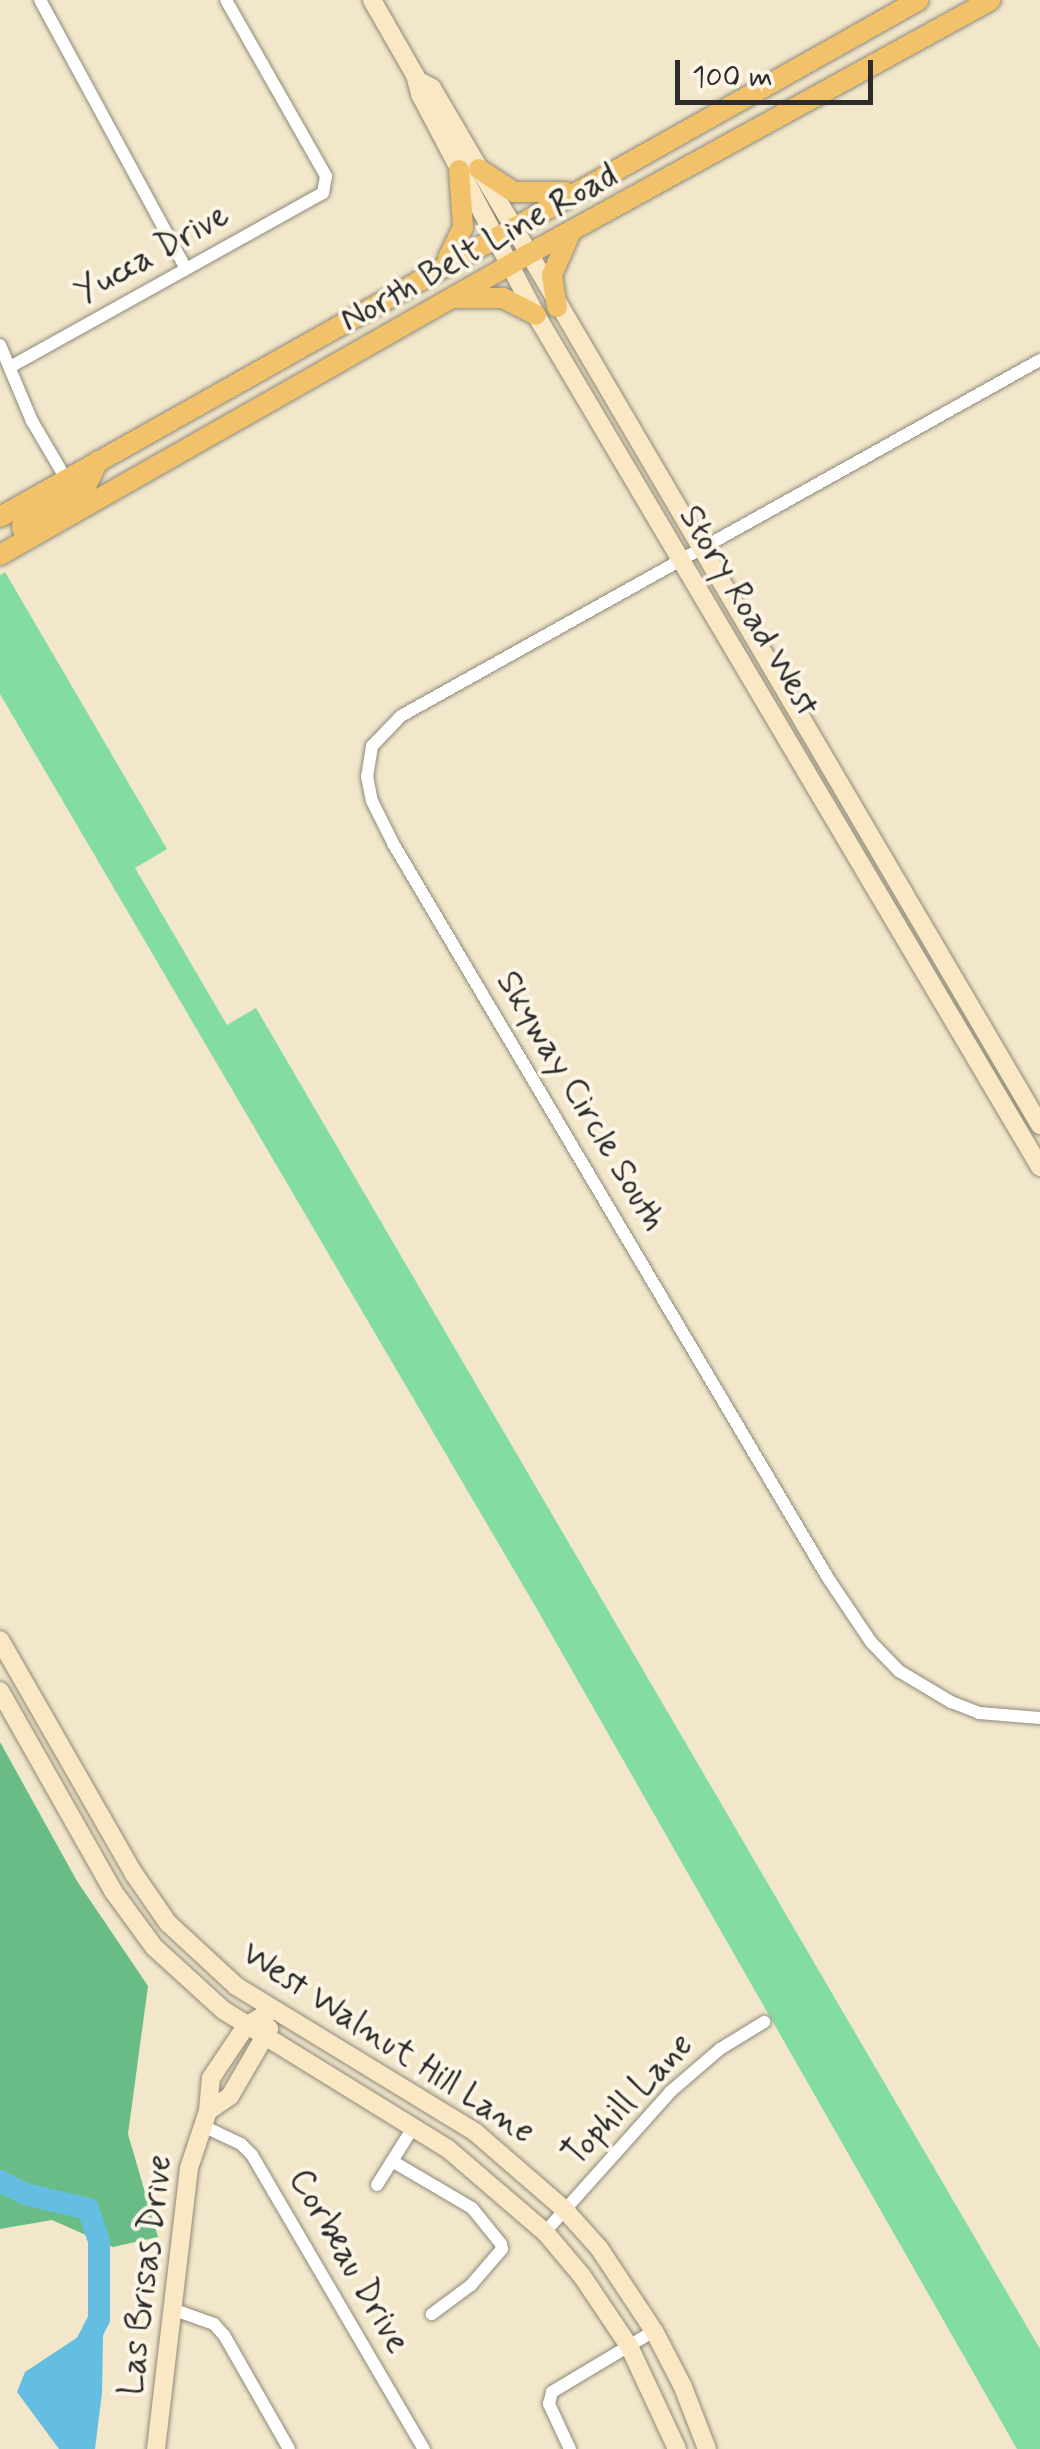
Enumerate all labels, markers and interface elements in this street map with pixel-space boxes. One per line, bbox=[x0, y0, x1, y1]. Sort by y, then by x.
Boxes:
scale bar bbox=[680, 40, 878, 102]
text: 100 m bbox=[692, 58, 773, 97]
street label: North Belt Line Road bbox=[334, 155, 624, 341]
street label: Yucca Drive bbox=[68, 195, 236, 313]
street label: Story Road West bbox=[669, 497, 829, 725]
street label: Skyway Circle South bbox=[487, 963, 675, 1239]
street label: West Walnut Hill Lane bbox=[234, 1933, 542, 2153]
street label: Tophill Lane bbox=[553, 2023, 703, 2177]
street label: Las Brisas Drive bbox=[110, 2152, 182, 2398]
street label: Corbeau Drive bbox=[280, 2162, 418, 2360]

